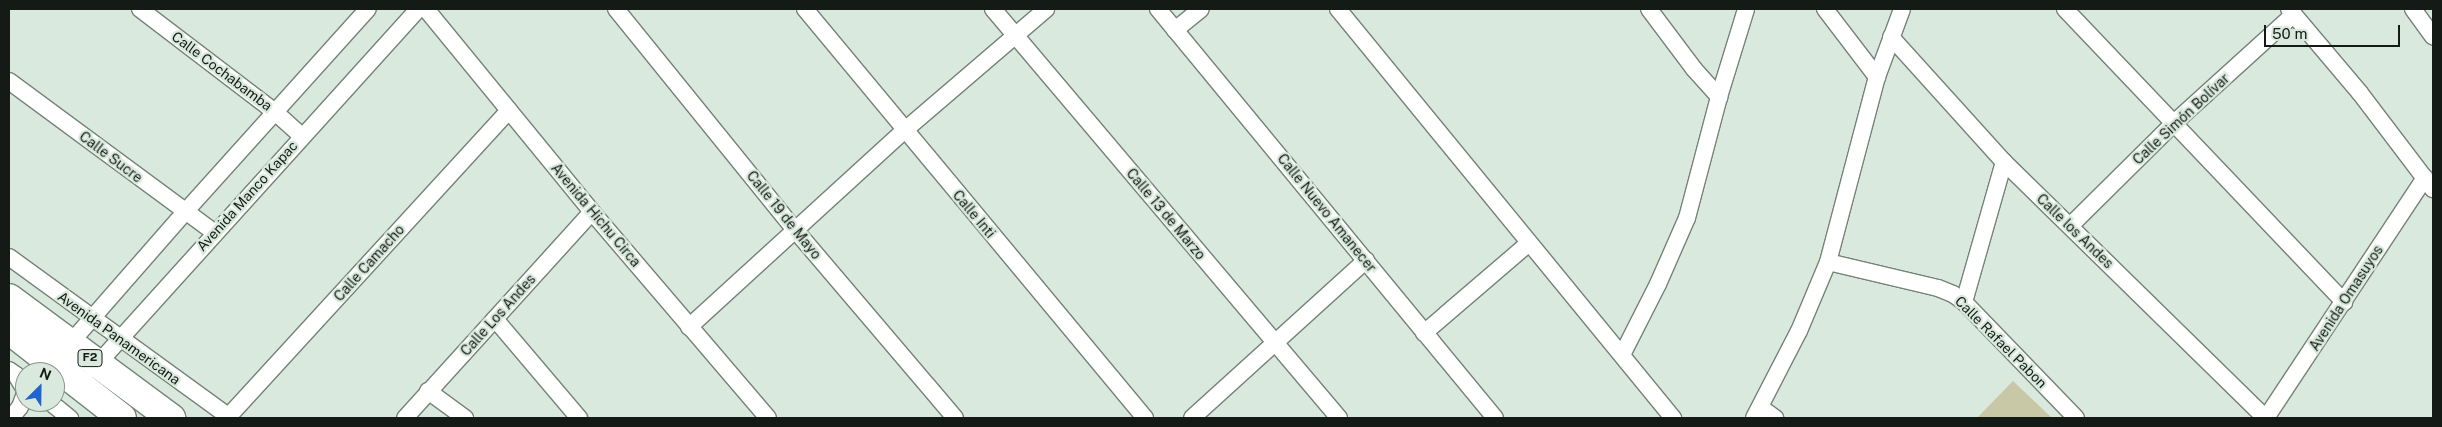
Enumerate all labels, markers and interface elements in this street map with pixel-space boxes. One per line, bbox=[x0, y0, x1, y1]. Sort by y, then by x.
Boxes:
scale bar bbox=[2267, 15, 2403, 47]
text: 50 m bbox=[2272, 25, 2307, 42]
street label: Calle Cochabamba bbox=[168, 28, 276, 114]
street label: Calle Simón Bolívar bbox=[2129, 70, 2233, 168]
street label: Calle Sucre bbox=[76, 128, 146, 186]
street label: Avenida Manco Kapac bbox=[193, 137, 301, 255]
street label: Calle Nuevo Amanecer bbox=[1274, 150, 1380, 276]
street label: Avenida Hichu Circa bbox=[548, 160, 644, 270]
street label: Calle 13 de Marzo bbox=[1123, 165, 1209, 263]
street label: Calle 19 de Mayo bbox=[743, 167, 825, 263]
street label: Calle Inti bbox=[949, 187, 999, 241]
street label: Calle los Andes bbox=[2033, 190, 2117, 272]
street label: Calle Camacho bbox=[330, 221, 408, 305]
street label: Avenida Omasuyos bbox=[2306, 242, 2386, 354]
street label: Calle Los Andes bbox=[457, 271, 539, 359]
street label: Avenida Panamericana bbox=[54, 288, 184, 388]
street label: Calle Rafael Pabon bbox=[1952, 293, 2050, 391]
road number: F2 bbox=[78, 348, 102, 368]
north arrow bbox=[15, 362, 65, 412]
text: N bbox=[37, 365, 54, 384]

